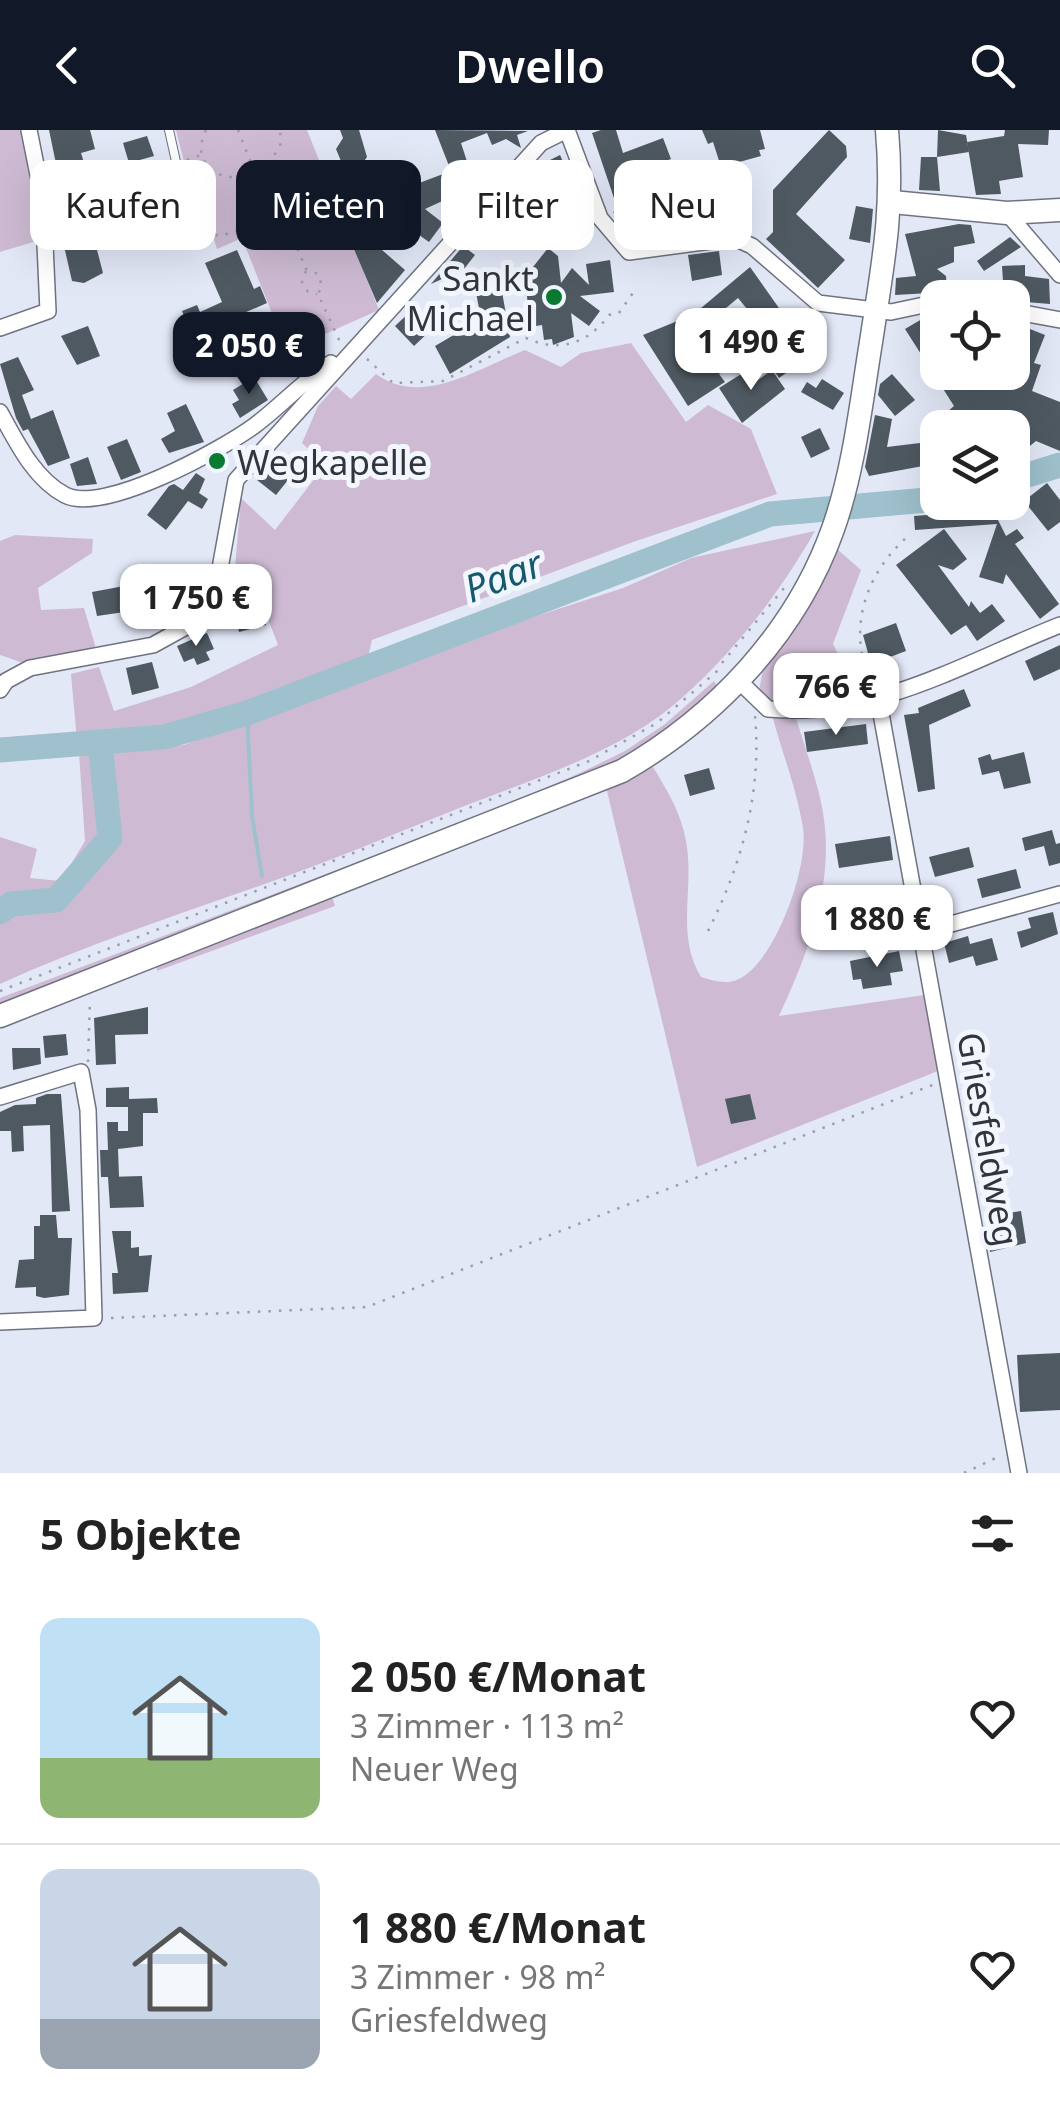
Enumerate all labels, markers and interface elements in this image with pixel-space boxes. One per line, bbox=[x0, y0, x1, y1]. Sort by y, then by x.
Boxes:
text: Dwello bbox=[455, 35, 605, 96]
icon: back bbox=[40, 38, 95, 93]
icon: search bbox=[965, 38, 1020, 93]
chip: Kaufen bbox=[30, 160, 216, 250]
chip: Mieten bbox=[236, 160, 421, 250]
chip: Filter bbox=[441, 160, 594, 250]
chip: Neu bbox=[614, 160, 752, 250]
place label: Sankt Michael bbox=[406, 254, 534, 341]
map controls bbox=[920, 280, 1030, 520]
button: locate bbox=[920, 280, 1030, 390]
marker: Sankt Michael bbox=[543, 286, 565, 308]
pin: 1 490 € bbox=[659, 308, 843, 393]
pin: 2 050 € bbox=[157, 312, 341, 397]
text: 1 490 € bbox=[697, 319, 805, 362]
text: 2 050 € bbox=[195, 323, 303, 366]
button: layers bbox=[920, 410, 1030, 520]
place label: Wegkapelle bbox=[237, 438, 428, 485]
marker: Wegkapelle bbox=[206, 450, 228, 472]
water label: Paar bbox=[456, 536, 551, 614]
pin: 1 750 € bbox=[104, 564, 288, 649]
text: 1 750 € bbox=[142, 575, 250, 618]
pin: 766 € bbox=[766, 653, 906, 738]
text: 766 € bbox=[795, 664, 877, 707]
pin: 1 880 € bbox=[785, 885, 969, 970]
text: 1 880 € bbox=[823, 896, 931, 939]
street label: Griesfeldweg bbox=[947, 1028, 1031, 1250]
text: 5 Objekte bbox=[40, 1505, 242, 1562]
icon: filters bbox=[965, 1506, 1020, 1561]
text: 2 050 €/Monat bbox=[350, 1647, 646, 1704]
icon: home bbox=[120, 1658, 240, 1778]
icon: heart bbox=[965, 1691, 1020, 1746]
text: 3 Zimmer · 113 m² bbox=[350, 1704, 624, 1747]
text: Neuer Weg bbox=[350, 1747, 519, 1790]
text: 1 880 €/Monat bbox=[350, 1898, 646, 1955]
icon: home bbox=[120, 1909, 240, 2029]
icon: heart bbox=[965, 1942, 1020, 1997]
text: 3 Zimmer · 98 m² bbox=[350, 1955, 606, 1998]
text: Griesfeldweg bbox=[350, 1998, 548, 2041]

